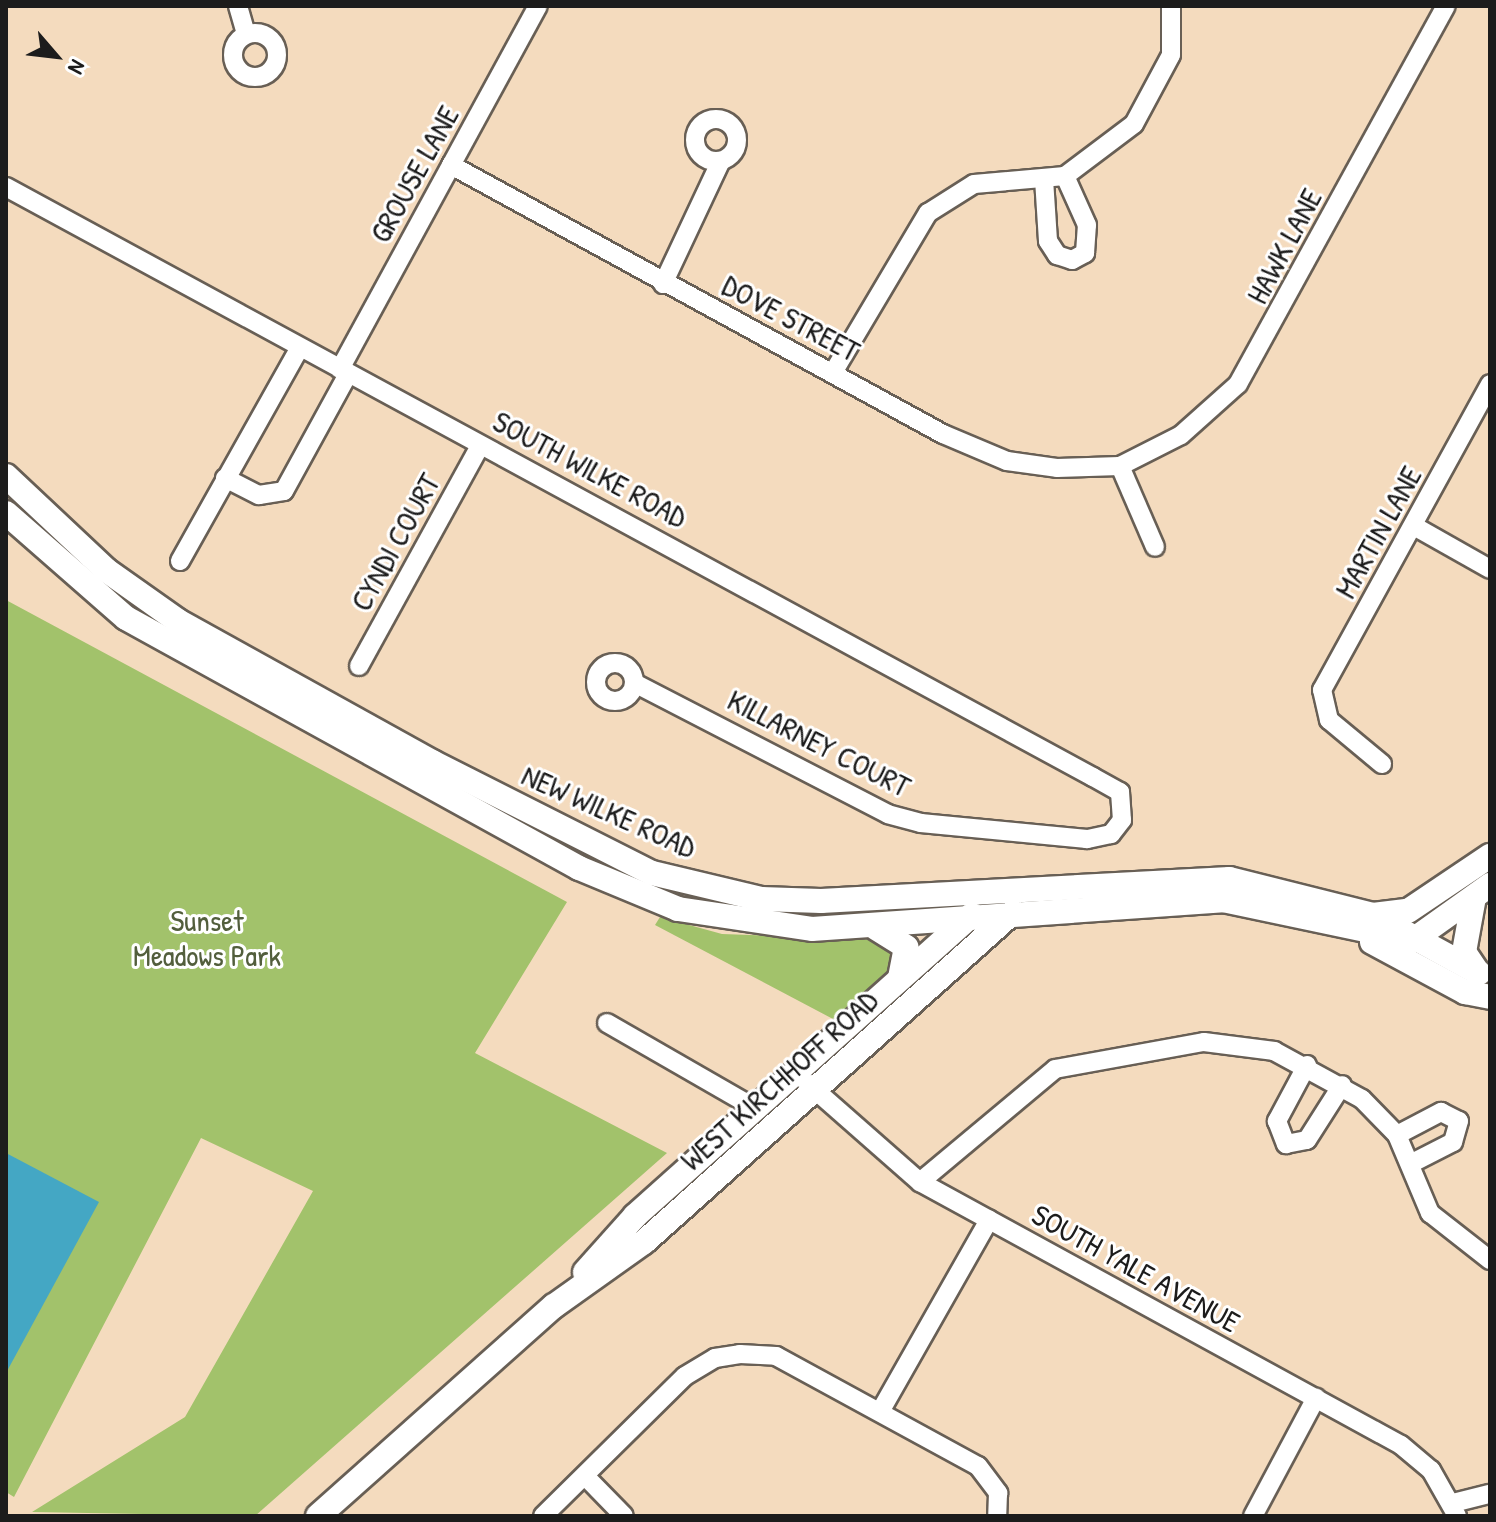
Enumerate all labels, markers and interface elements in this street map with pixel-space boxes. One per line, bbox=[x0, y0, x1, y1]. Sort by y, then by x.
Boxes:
north arrow bbox=[16, 16, 96, 96]
text: N bbox=[61, 55, 93, 79]
street label: GROUSE LANE bbox=[362, 100, 466, 248]
street label: HAWK LANE bbox=[1239, 182, 1329, 310]
street label: DOVE STREET bbox=[716, 267, 866, 369]
street label: SOUTH WILKE ROAD bbox=[487, 403, 693, 535]
street label: MARTIN LANE bbox=[1327, 460, 1429, 604]
street label: CYNDI COURT bbox=[343, 467, 447, 617]
street label: KILLARNEY COURT bbox=[722, 682, 916, 804]
street label: NEW WILKE ROAD bbox=[517, 757, 701, 865]
park label: Sunset Meadows Park bbox=[133, 902, 281, 972]
street label: WEST KIRCHHOFF ROAD bbox=[673, 982, 885, 1178]
street label: SOUTH YALE AVENUE bbox=[1026, 1196, 1246, 1340]

